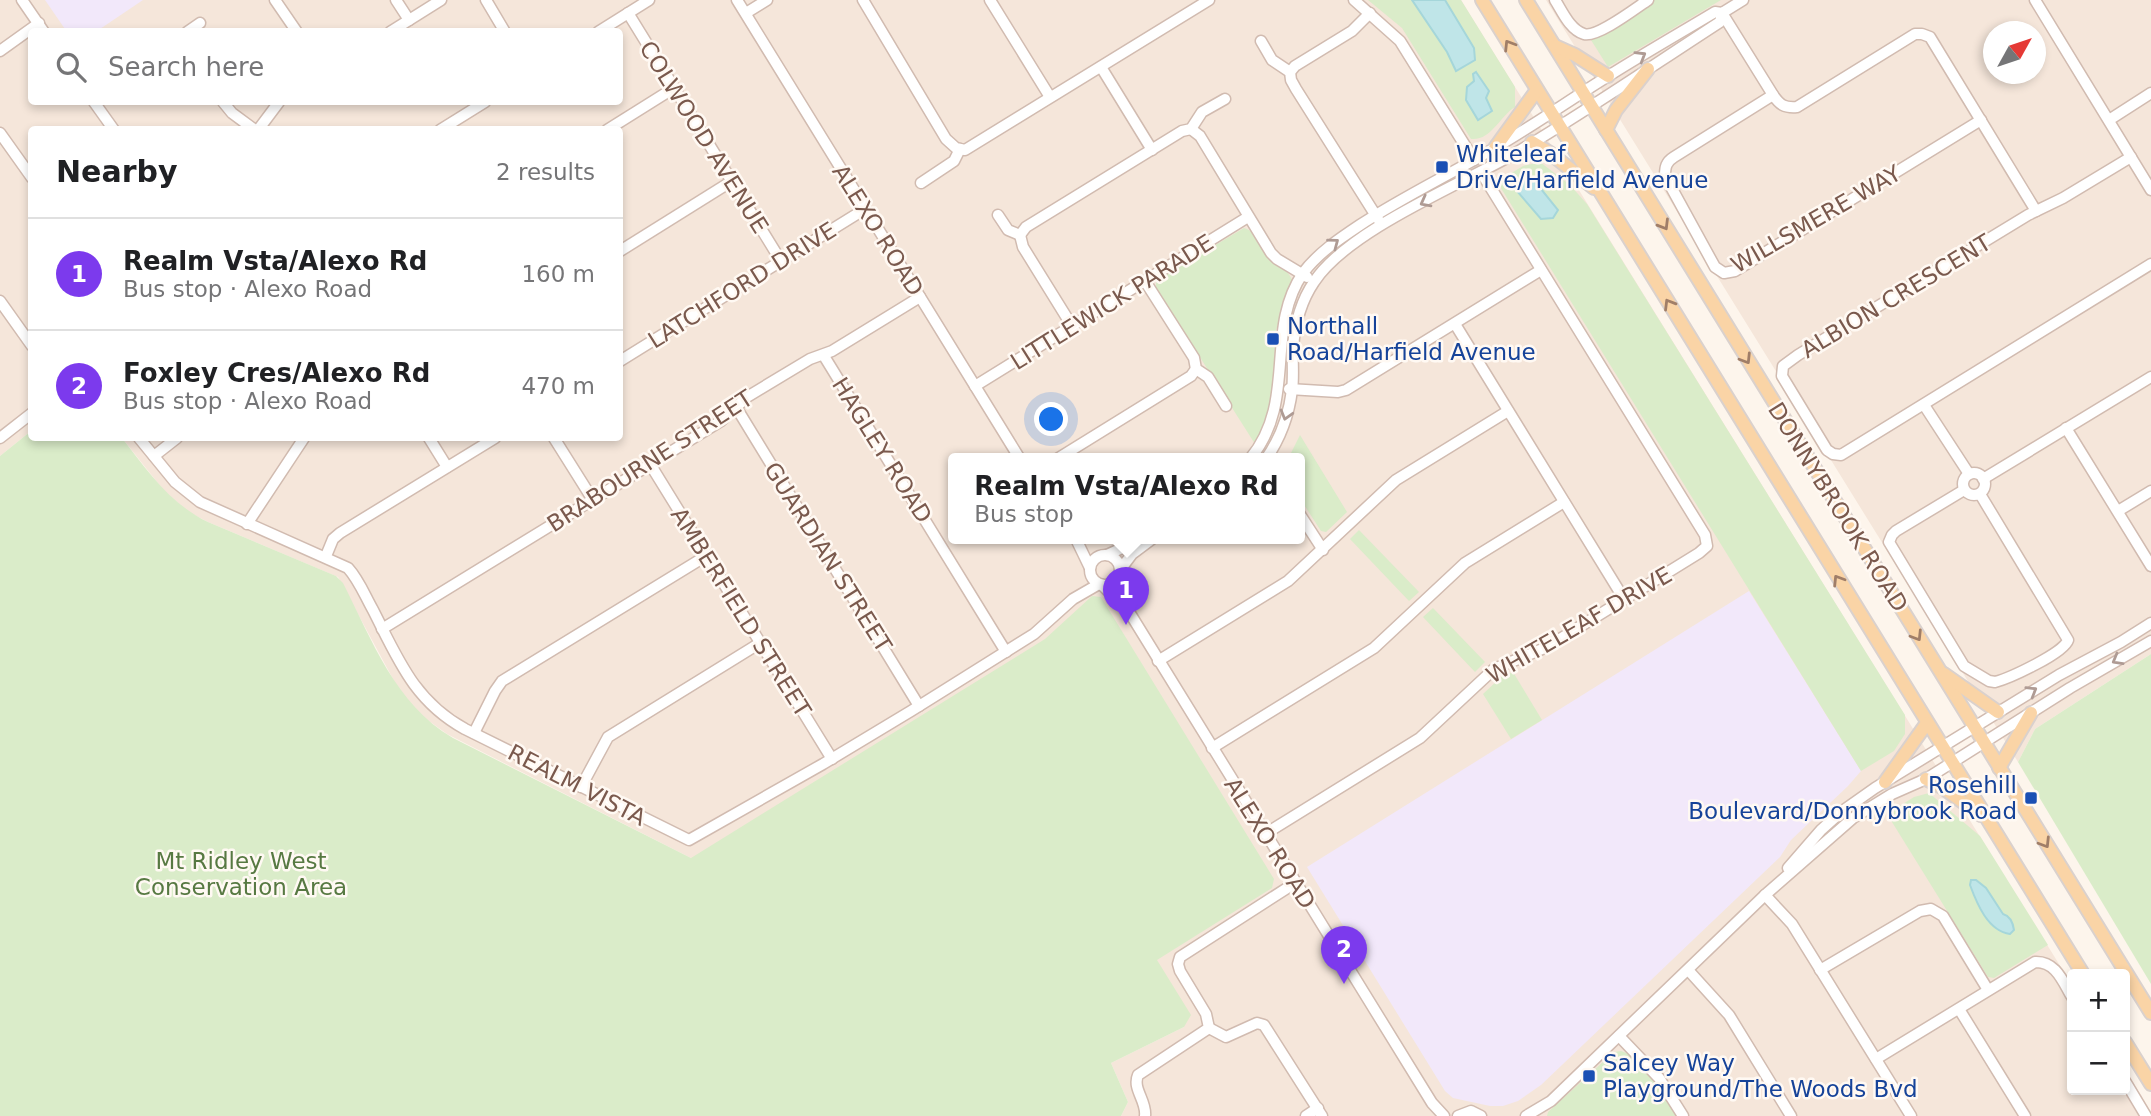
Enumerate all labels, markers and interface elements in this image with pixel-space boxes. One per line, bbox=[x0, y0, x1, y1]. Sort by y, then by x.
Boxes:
north arrow bbox=[1983, 21, 2046, 84]
search box bbox=[28, 28, 623, 105]
street label: COLWOOD AVENUE bbox=[634, 36, 774, 238]
one-way arrow bbox=[1505, 40, 1518, 53]
icon: search bbox=[52, 48, 90, 86]
one-way arrow bbox=[1634, 51, 1647, 64]
text: Search here bbox=[108, 52, 264, 82]
place label: Whiteleaf Drive/Harfield Avenue bbox=[1456, 141, 1708, 193]
text: Nearby bbox=[56, 154, 178, 189]
text: 2 results bbox=[496, 159, 595, 185]
marker: Whiteleaf Drive/Harfield Avenue bbox=[1434, 159, 1450, 175]
street label: WILLSMERE WAY bbox=[1727, 159, 1906, 278]
street label: ALEXO ROAD bbox=[827, 160, 929, 300]
one-way arrow bbox=[1420, 193, 1432, 207]
street label: LATCHFORD DRIVE bbox=[643, 217, 841, 353]
one-way arrow bbox=[1656, 218, 1669, 231]
street label: LITTLEWICK PARADE bbox=[1006, 229, 1218, 375]
street label: ALBION CRESCENT bbox=[1796, 229, 1996, 363]
one-way arrow bbox=[1326, 239, 1339, 251]
text: Realm Vsta/Alexo Rd bbox=[123, 246, 427, 276]
text: 1 bbox=[71, 261, 87, 287]
text: 160 m bbox=[521, 261, 595, 287]
text: Bus stop · Alexo Road bbox=[123, 276, 372, 302]
one-way arrow bbox=[1664, 299, 1677, 312]
place label: Northall Road/Harfield Avenue bbox=[1287, 313, 1536, 365]
marker: Northall Road/Harfield Avenue bbox=[1265, 331, 1281, 347]
one-way arrow bbox=[1738, 351, 1751, 364]
text: Foxley Cres/Alexo Rd bbox=[123, 358, 430, 388]
text: 2 bbox=[71, 373, 87, 399]
text: 470 m bbox=[521, 373, 595, 399]
street label: HAGLEY ROAD bbox=[827, 373, 937, 527]
street label: BRABOURNE STREET bbox=[542, 384, 758, 537]
text: Bus stop · Alexo Road bbox=[123, 388, 372, 414]
street label: DONNYBROOK ROAD bbox=[1763, 398, 1913, 616]
your location bbox=[1034, 402, 1068, 436]
one-way arrow bbox=[1280, 409, 1294, 421]
popup bbox=[948, 453, 1305, 544]
street label: GUARDIAN STREET bbox=[759, 457, 898, 657]
text: Realm Vsta/Alexo Rd bbox=[974, 471, 1279, 501]
text: Bus stop bbox=[974, 501, 1074, 527]
street label: AMBERFIELD STREET bbox=[666, 502, 817, 722]
street label: WHITELEAF DRIVE bbox=[1482, 561, 1676, 689]
pin: 1 bbox=[1103, 567, 1149, 625]
one-way arrow bbox=[1834, 575, 1847, 588]
one-way arrow bbox=[1909, 628, 1922, 641]
one-way arrow bbox=[2112, 652, 2125, 665]
one-way arrow bbox=[2024, 686, 2037, 699]
street label: REALM VISTA bbox=[504, 739, 651, 831]
place label: Rosehill Boulevard/Donnybrook Road bbox=[1688, 772, 2017, 824]
street label: ALEXO ROAD bbox=[1219, 773, 1321, 913]
marker: Rosehill Boulevard/Donnybrook Road bbox=[2023, 790, 2039, 806]
one-way arrow bbox=[2037, 835, 2050, 848]
park label: Mt Ridley West Conservation Area bbox=[135, 848, 347, 900]
pin: 2 bbox=[1321, 926, 1367, 984]
map controls bbox=[2067, 969, 2130, 1095]
button: + bbox=[2067, 969, 2130, 1032]
button: − bbox=[2067, 1032, 2130, 1095]
place label: Salcey Way Playground/The Woods Bvd bbox=[1603, 1050, 1918, 1102]
marker: Salcey Way Playground/The Woods Bvd bbox=[1581, 1068, 1597, 1084]

